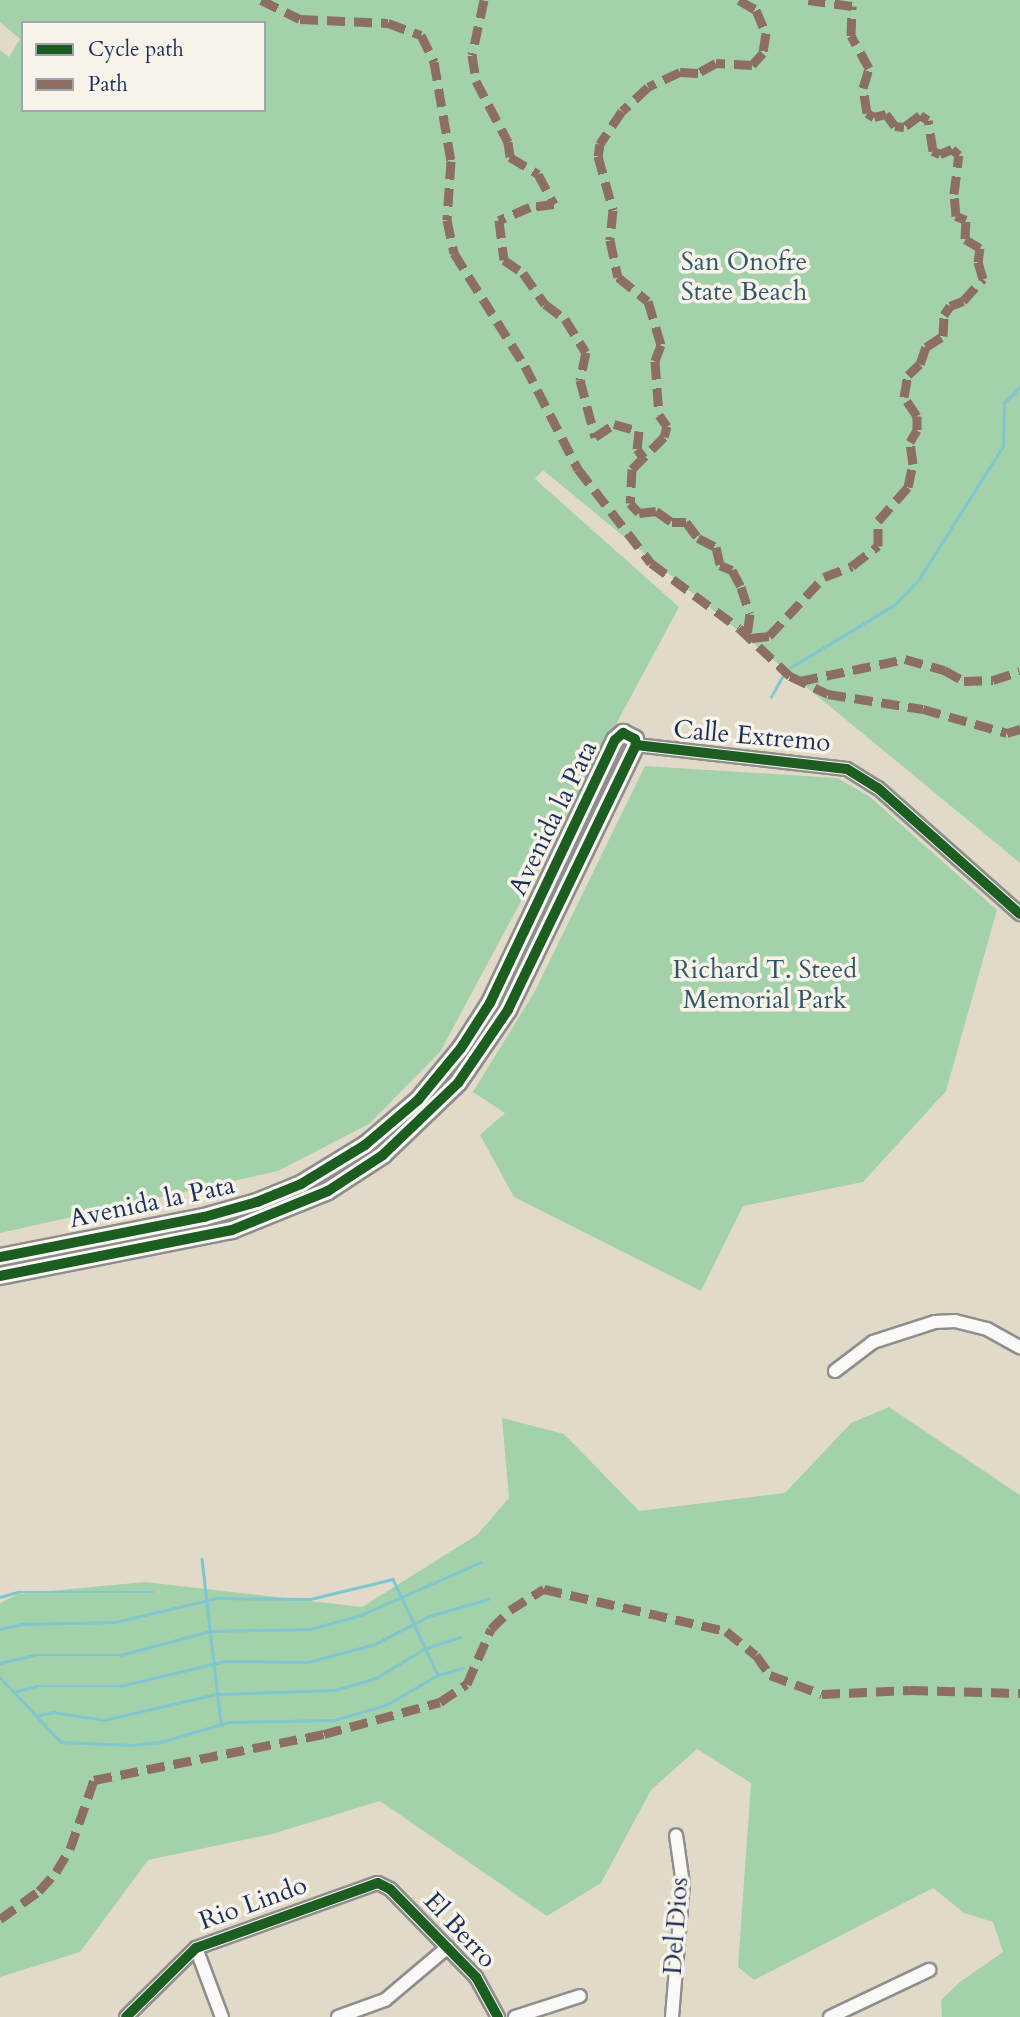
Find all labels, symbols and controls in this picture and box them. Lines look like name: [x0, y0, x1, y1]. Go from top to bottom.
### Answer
legend: [21, 21, 266, 112]
text: Cycle path: [88, 35, 184, 64]
text: Path: [88, 70, 128, 99]
park label: San Onofre State Beach: [681, 246, 807, 308]
street label: Calle Extremo: [672, 714, 832, 758]
street label: Avenida la Pata: [502, 735, 604, 901]
park label: Richard T. Steed Memorial Park: [673, 954, 857, 1016]
street label: Avenida la Pata: [66, 1169, 238, 1235]
street label: Rio Lindo: [195, 1869, 311, 1937]
street label: Del Dios: [657, 1876, 695, 1976]
street label: El Berro: [417, 1886, 503, 1974]

